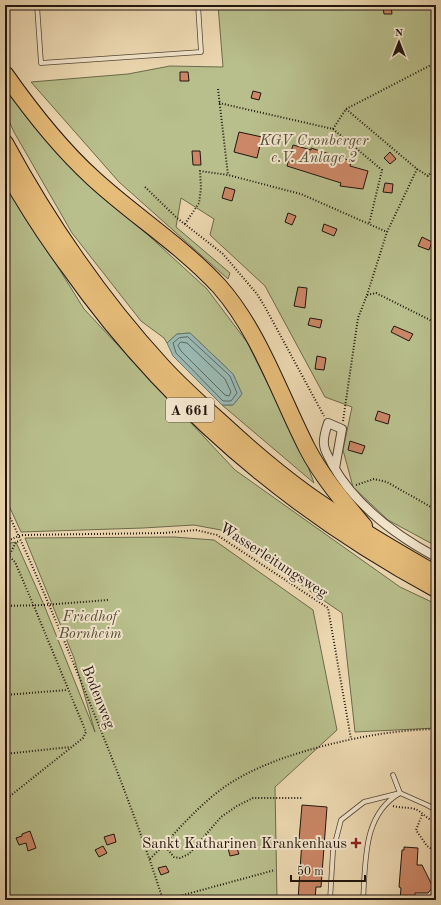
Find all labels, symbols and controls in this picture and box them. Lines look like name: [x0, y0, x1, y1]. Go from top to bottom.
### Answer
north arrow: [379, 22, 419, 62]
text: N: [395, 28, 404, 39]
park label: KGV Cronberger e.V. Anlage 2: [259, 134, 369, 166]
road number: A 661: [166, 398, 214, 422]
street label: Wasserleitungsweg: [217, 521, 330, 602]
park label: Friedhof Bornheim: [57, 610, 122, 642]
street label: Bodenweg: [78, 664, 117, 731]
place label: Sankt Katharinen Krankenhaus: [142, 837, 347, 852]
marker: Sankt Katharinen Krankenhaus: [350, 837, 362, 849]
scale bar: [291, 857, 365, 883]
text: 50 m: [297, 865, 324, 878]

